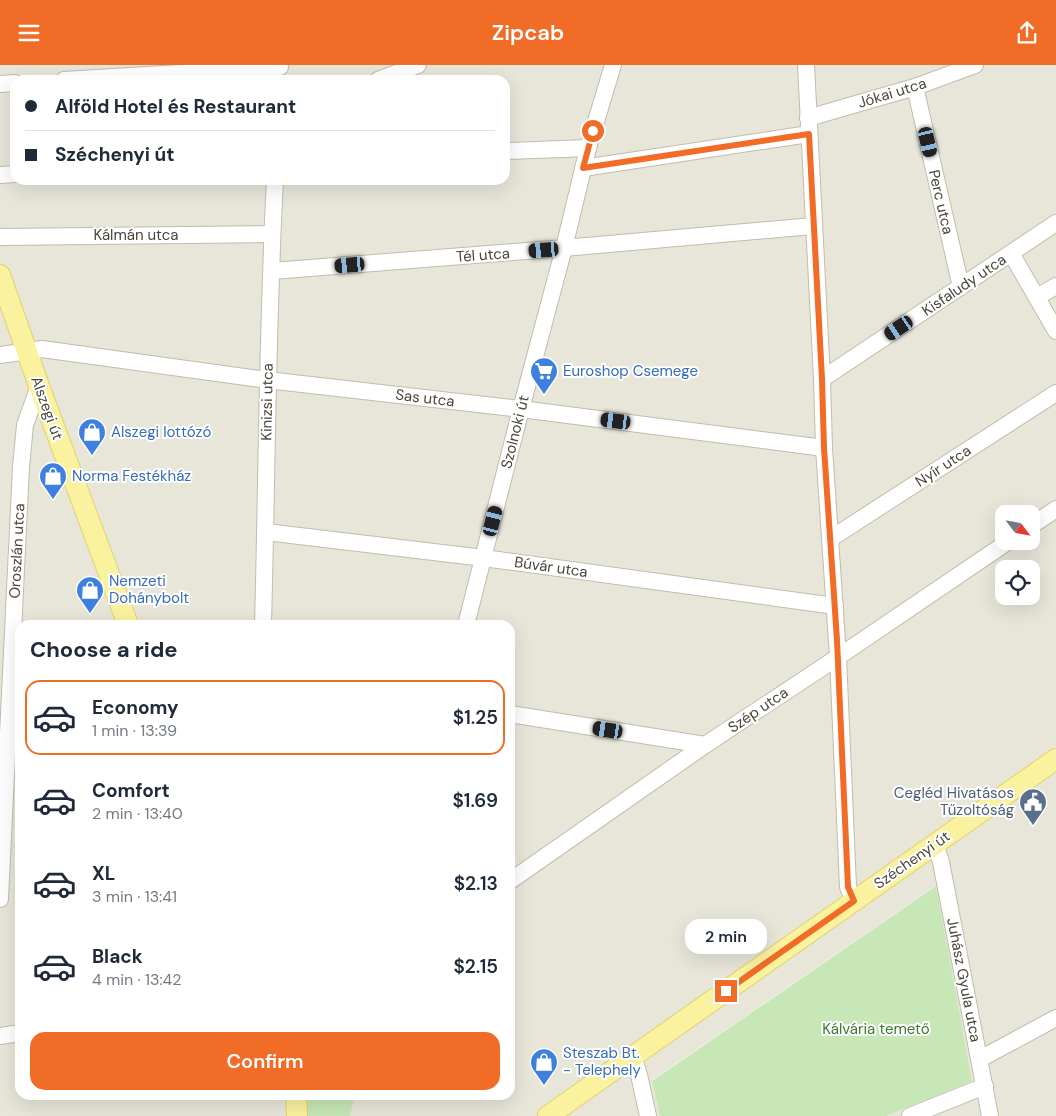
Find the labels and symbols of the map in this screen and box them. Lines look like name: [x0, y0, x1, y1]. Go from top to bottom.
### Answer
street label: Jókai utca: [855, 73, 929, 113]
route start: [582, 120, 604, 142]
car: [917, 126, 938, 158]
street label: Perc utca: [924, 168, 958, 236]
street label: Kálmán utca: [93, 225, 179, 245]
car: [528, 241, 559, 259]
street label: Tél utca: [455, 243, 511, 267]
street label: Kisfaludy utca: [918, 249, 1010, 321]
car: [334, 256, 365, 274]
car: [882, 313, 915, 343]
supermarket icon: Euroshop Csemege: [529, 356, 559, 395]
place label: Euroshop Csemege: [563, 361, 698, 381]
street label: Kinizsi utca: [256, 363, 278, 441]
street label: Alszegi út: [26, 373, 68, 443]
street label: Sas utca: [394, 384, 456, 412]
street label: Szolnoki út: [496, 393, 534, 471]
car: [600, 412, 631, 430]
shop icon: Alszegi lottózó: [77, 417, 107, 456]
place label: Alszegi lottózó: [111, 422, 211, 442]
street label: Nyír utca: [911, 441, 975, 491]
shop icon: Norma Festékház: [38, 461, 68, 500]
place label: Norma Festékház: [72, 466, 191, 486]
street label: Oroszlán utca: [5, 503, 29, 599]
car: [482, 505, 503, 537]
north arrow: [995, 505, 1040, 550]
street label: Búvár utca: [513, 552, 589, 582]
place label: Nemzeti Dohánybolt: [109, 571, 189, 608]
shop icon: Nemzeti Dohánybolt: [75, 575, 105, 614]
street label: Szép utca: [724, 683, 792, 737]
car: [592, 720, 623, 740]
place label: Cegléd Hivatásos Tűzoltóság: [894, 783, 1014, 820]
public building icon: Cegléd Hivatásos Tűzoltóság: [1018, 787, 1048, 826]
street label: Széchenyi út: [870, 826, 954, 894]
street label: Juhász Gyula utca: [942, 916, 986, 1044]
callout: 2 min: [685, 919, 767, 953]
route end: [715, 980, 737, 1002]
park label: Kálvária temető: [822, 1019, 930, 1039]
place label: Steszab Bt. - Telephely: [563, 1043, 641, 1080]
shop icon: Steszab Bt. - Telephely: [529, 1047, 559, 1086]

